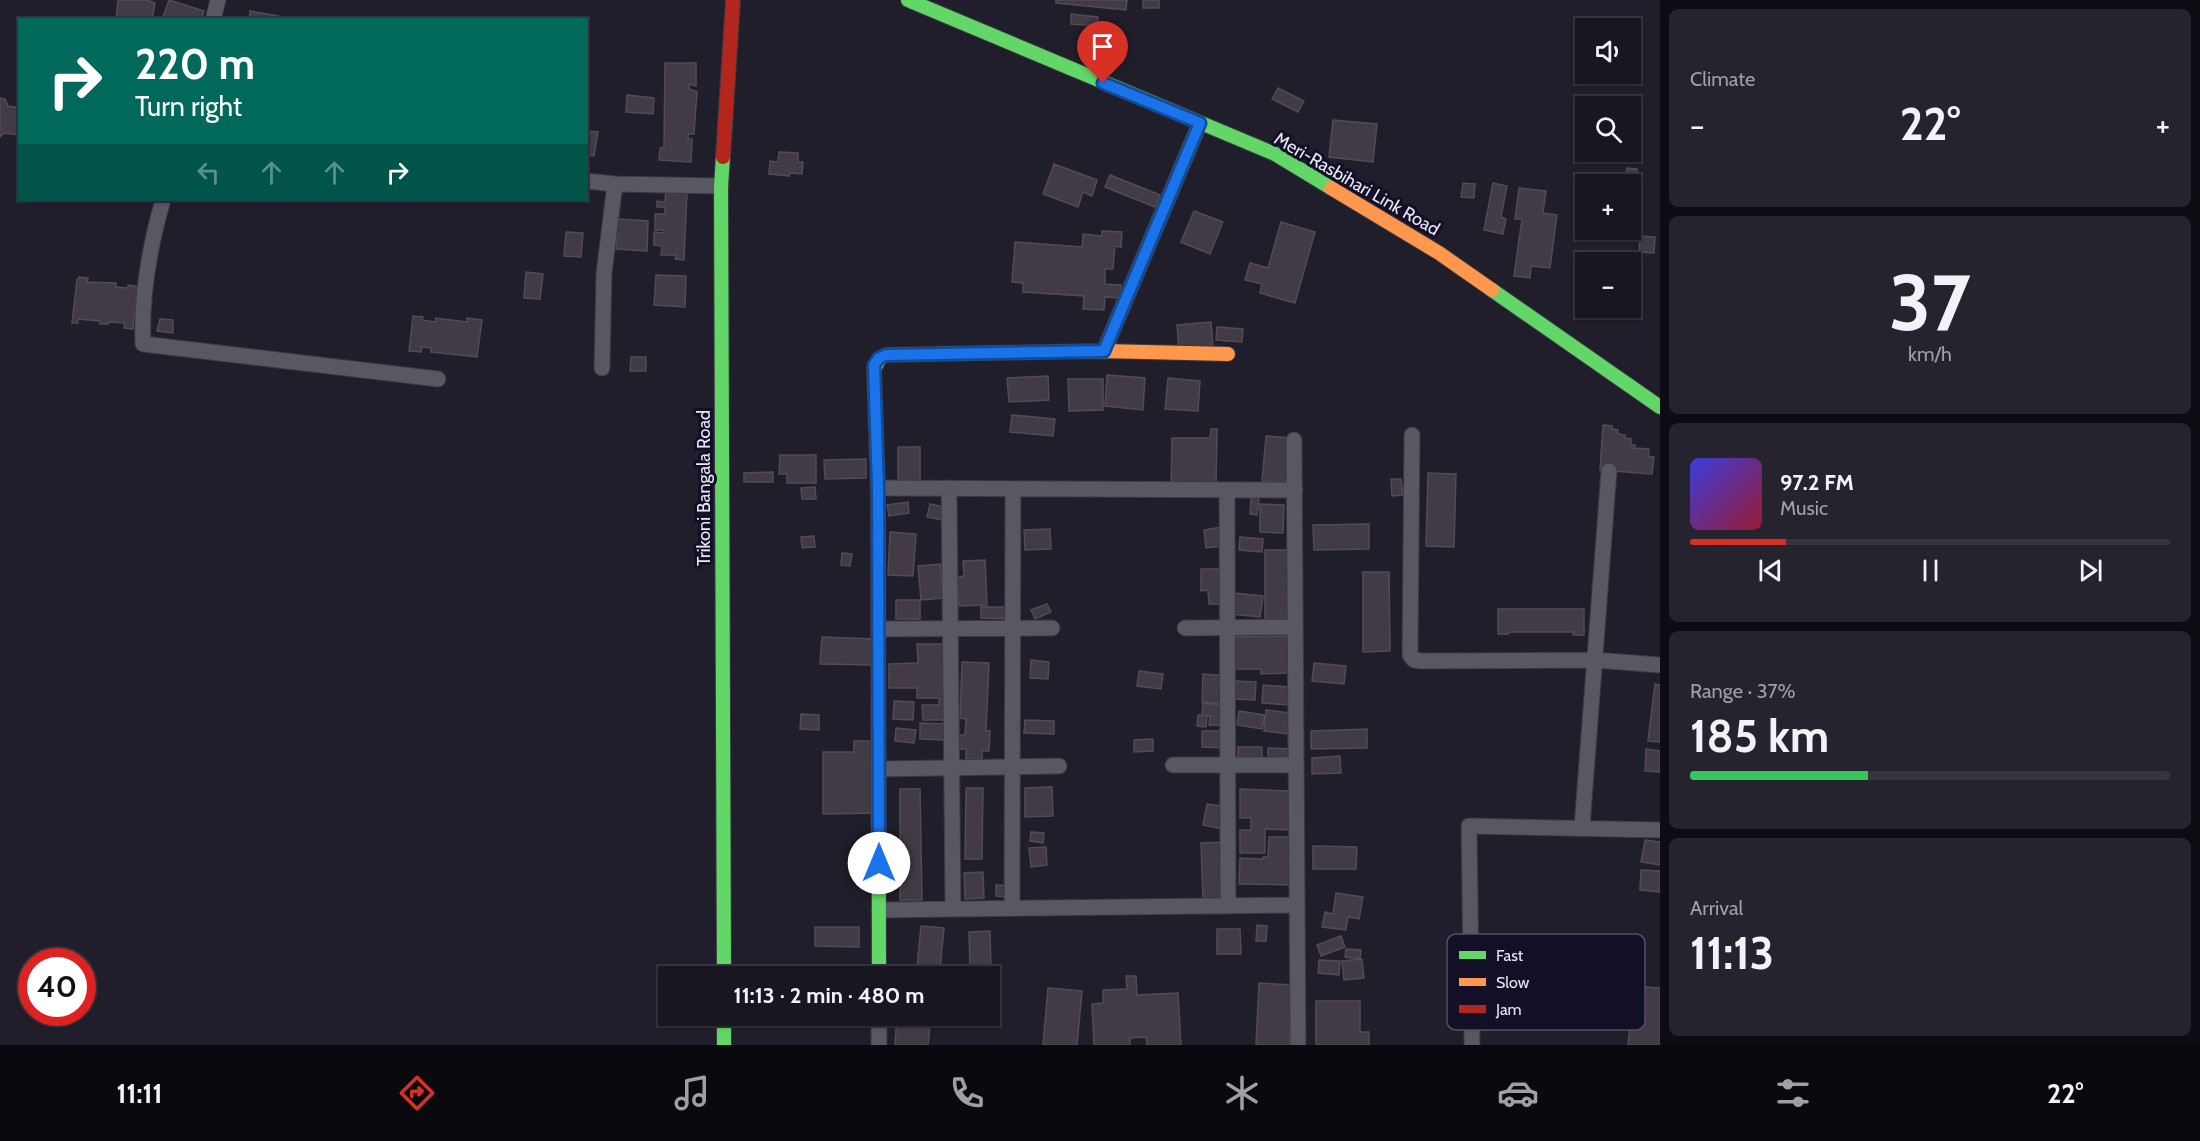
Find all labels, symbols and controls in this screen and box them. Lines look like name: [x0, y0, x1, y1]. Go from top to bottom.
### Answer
map controls: [1575, 18, 1641, 318]
button: sound: [1575, 18, 1641, 84]
pin: [1077, 21, 1128, 83]
icon: arrive: [1086, 30, 1119, 63]
text: 220 m: [135, 38, 255, 90]
icon: right: [36, 42, 114, 120]
text: Climate: [1690, 67, 1755, 91]
text: Turn right: [135, 90, 242, 123]
button: search: [1575, 96, 1641, 162]
text: 22°: [1900, 97, 1960, 151]
text: −: [1690, 105, 1705, 145]
text: +: [2155, 105, 2170, 145]
street label: Meri-Rasbihari Link Road: [1270, 128, 1444, 240]
icon: left: [192, 156, 225, 189]
icon: ahead: [255, 156, 288, 189]
icon: ahead: [318, 156, 351, 189]
icon: right: [381, 156, 414, 189]
button: +: [1575, 174, 1641, 240]
button: −: [1575, 252, 1641, 318]
text: 37: [1889, 255, 1971, 350]
text: km/h: [1908, 342, 1952, 366]
street label: Trikoni Bangala Road: [693, 410, 715, 566]
text: 97.2 FM: [1780, 469, 1854, 496]
text: Music: [1780, 496, 1828, 520]
icon: previous: [1754, 554, 1787, 587]
icon: pause: [1914, 554, 1947, 587]
icon: next: [2074, 554, 2107, 587]
text: Range · 37%: [1690, 679, 1796, 703]
text: 185 km: [1690, 709, 1829, 763]
position arrow: [847, 831, 911, 895]
text: Arrival: [1690, 896, 1743, 920]
text: 11:13: [1690, 926, 1774, 980]
legend: [1447, 934, 1645, 1030]
text: Fast: [1496, 946, 1524, 965]
speed limit sign: 40: [18, 948, 96, 1026]
text: Slow: [1496, 973, 1530, 992]
text: 11:13 · 2 min · 480 m: [734, 982, 924, 1009]
text: Jam: [1495, 1000, 1522, 1019]
icon: directions: [396, 1072, 438, 1114]
icon: music: [671, 1072, 713, 1114]
icon: phone: [946, 1072, 988, 1114]
icon: climate: [1221, 1072, 1263, 1114]
icon: car: [1497, 1072, 1539, 1114]
icon: filters: [1772, 1072, 1814, 1114]
text: 11:11: [117, 1077, 162, 1110]
text: 22°: [2047, 1077, 2083, 1110]

